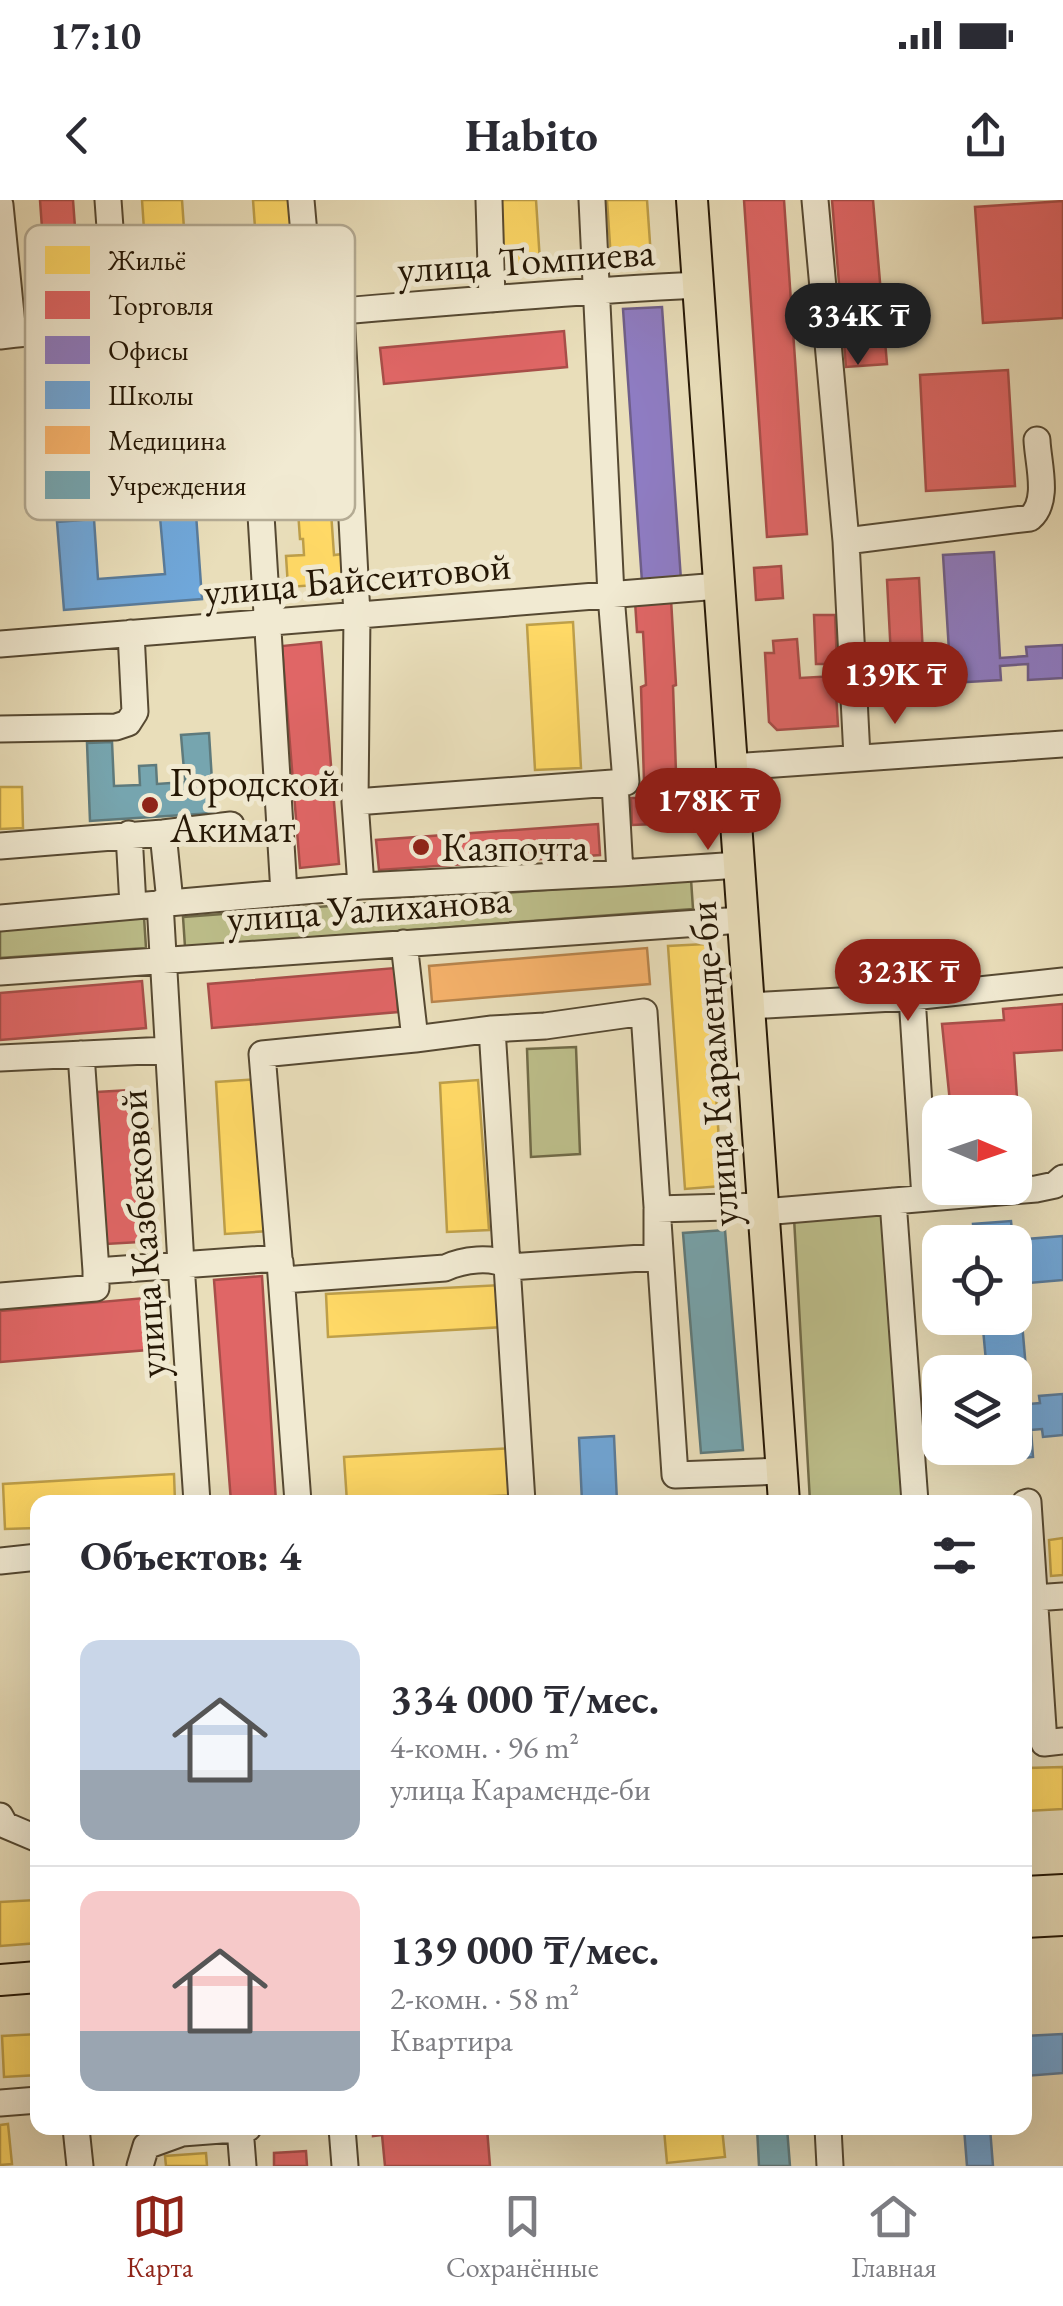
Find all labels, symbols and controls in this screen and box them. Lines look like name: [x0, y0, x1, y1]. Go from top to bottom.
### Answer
text: 17:10: [50, 11, 141, 60]
text: Habito: [465, 106, 598, 164]
icon: back: [50, 108, 105, 163]
icon: share: [958, 108, 1013, 163]
legend: [25, 225, 355, 520]
street label: улица Томпиева: [395, 225, 657, 295]
text: Жильё: [107, 242, 186, 278]
pin: 334K ₸: [777, 283, 939, 368]
text: Торговля: [108, 287, 213, 323]
text: 334K ₸: [807, 294, 909, 336]
text: Офисы: [108, 332, 189, 368]
text: Школы: [108, 377, 194, 413]
text: Медицина: [108, 422, 227, 458]
text: Учреждения: [107, 467, 247, 503]
street label: улица Байсеитовой: [201, 539, 513, 617]
pin: 139K ₸: [814, 642, 976, 727]
text: 139K ₸: [844, 653, 946, 695]
place label: Городской Акимат: [169, 756, 340, 854]
pin: 178K ₸: [627, 768, 789, 853]
text: 178K ₸: [657, 779, 759, 821]
marker: Городской Акимат: [139, 794, 161, 816]
place label: Казпочта: [441, 821, 589, 873]
marker: Казпочта: [410, 836, 432, 858]
street label: улица Уалиханова: [225, 872, 513, 944]
street label: улица Караменде-би: [676, 900, 750, 1228]
pin: 323K ₸: [827, 939, 989, 1024]
text: 323K ₸: [857, 950, 959, 992]
street label: улица Казбековой: [106, 1088, 178, 1380]
north arrow: [922, 1095, 1032, 1205]
map controls: [922, 1095, 1032, 1465]
button: locate: [922, 1225, 1032, 1335]
button: layers: [922, 1355, 1032, 1465]
text: Объектов: 4: [80, 1528, 301, 1583]
icon: filters: [927, 1528, 982, 1583]
text: 334 000 ₸/мес.: [390, 1671, 659, 1726]
icon: home: [160, 1680, 280, 1800]
text: 4-комн. · 96 m²: [390, 1726, 579, 1768]
text: улица Караменде-би: [390, 1768, 651, 1810]
text: 139 000 ₸/мес.: [390, 1922, 659, 1977]
icon: home: [160, 1931, 280, 2051]
text: 2-комн. · 58 m²: [390, 1977, 579, 2019]
text: Квартира: [390, 2019, 513, 2061]
tab: Карта: [126, 2189, 193, 2285]
tab: Сохранённые: [446, 2189, 599, 2285]
tab: Главная: [851, 2189, 937, 2285]

